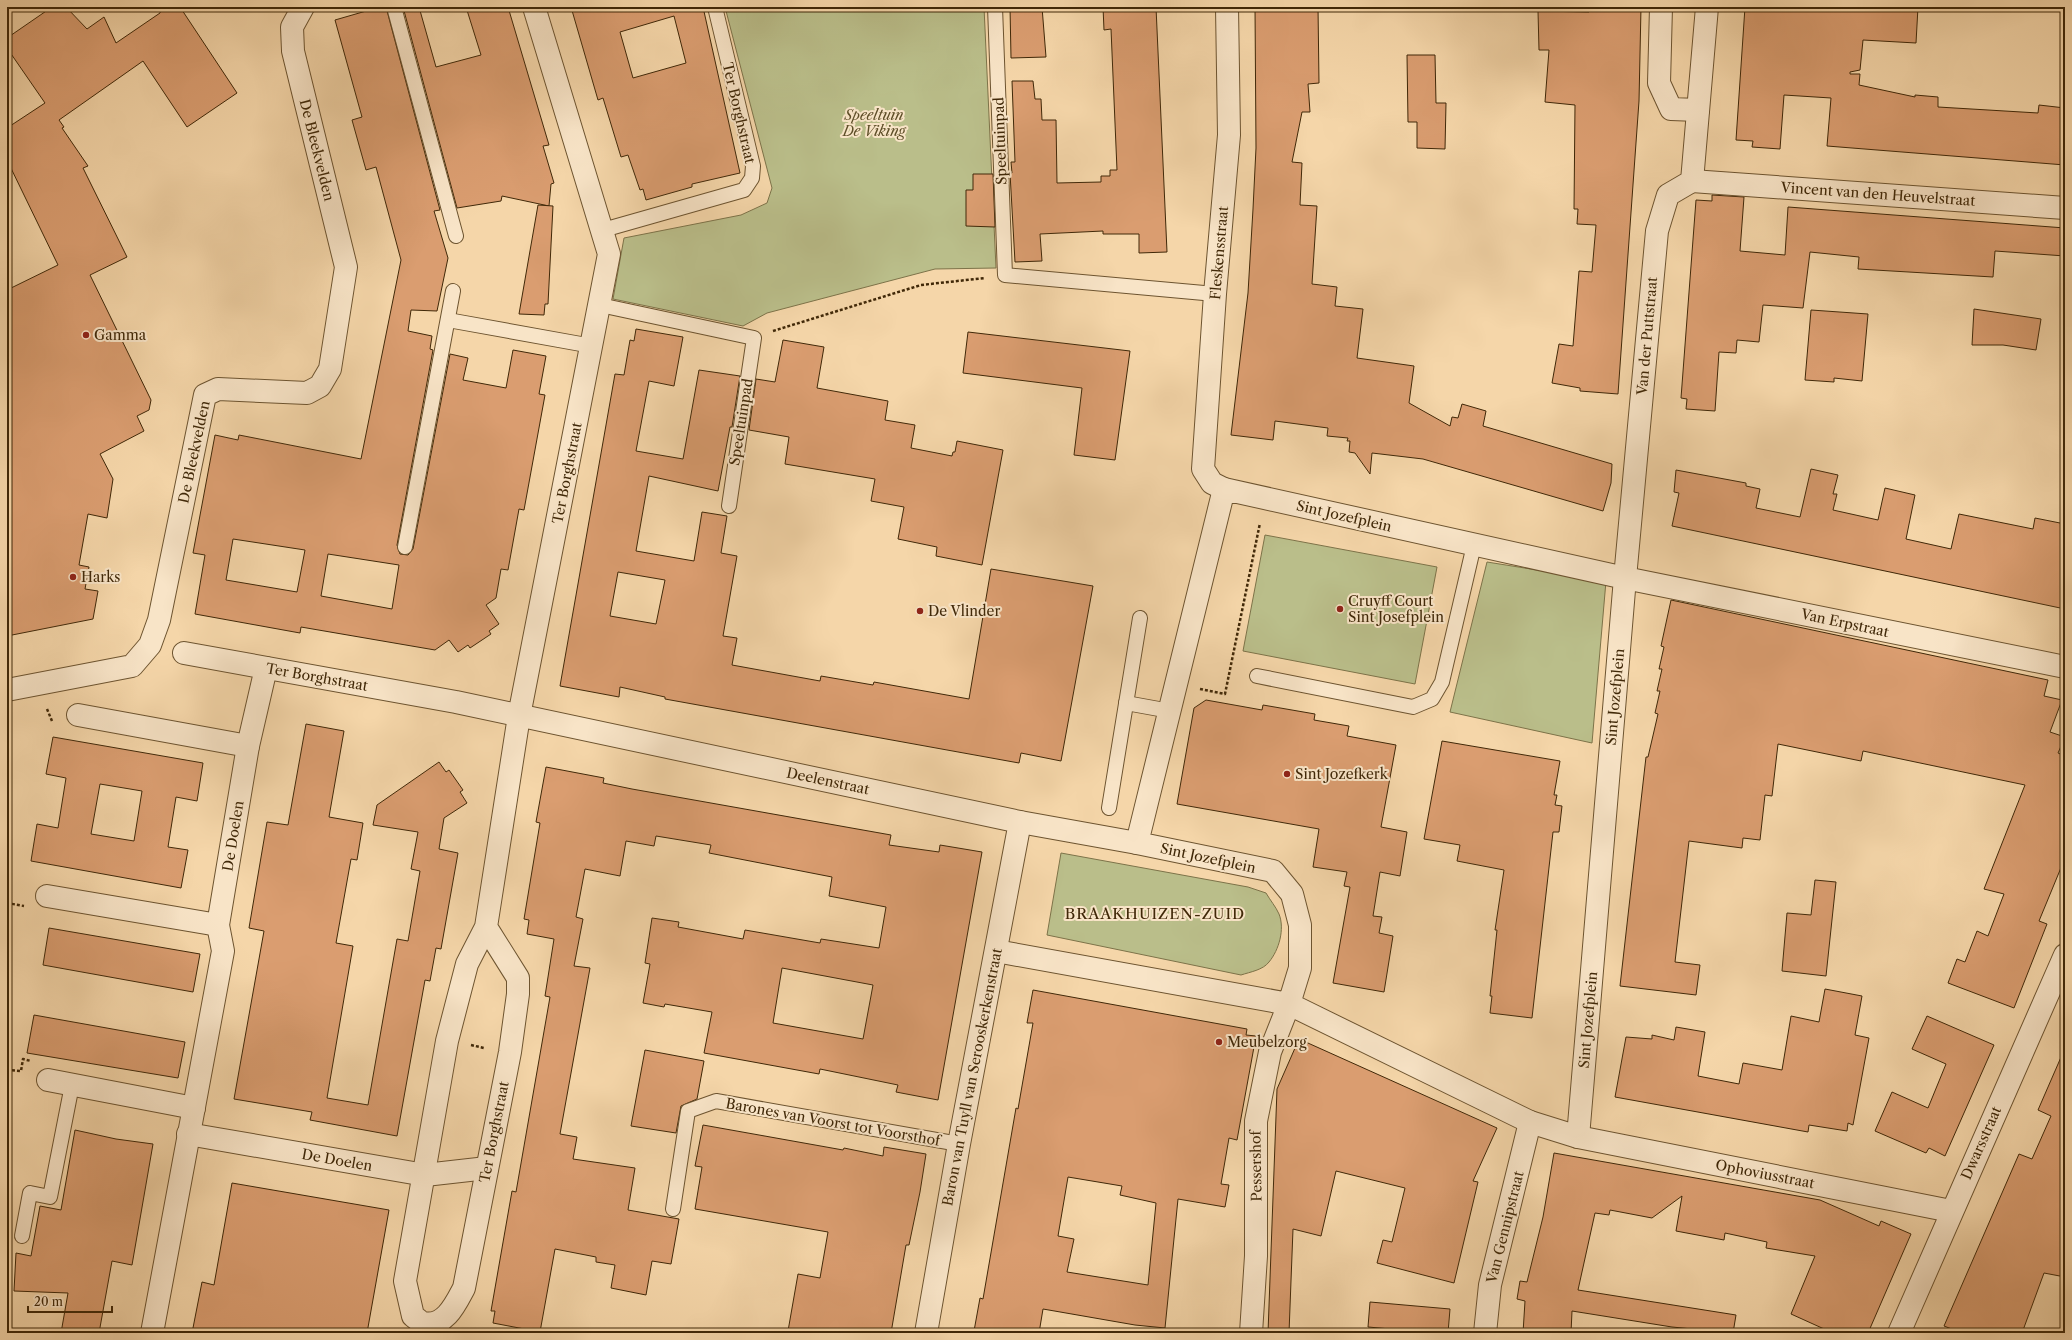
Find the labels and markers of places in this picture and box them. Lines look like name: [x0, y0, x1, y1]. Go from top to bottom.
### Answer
place label: Gamma: [94, 326, 147, 344]
marker: Gamma: [81, 330, 91, 340]
place label: Harks: [81, 568, 120, 586]
marker: Harks: [68, 572, 78, 582]
place label: Cruyff Court Sint Josefplein: [1348, 592, 1444, 626]
place label: De Vlinder: [928, 602, 1000, 620]
marker: Cruyff Court Sint Josefplein: [1335, 604, 1345, 614]
marker: De Vlinder: [915, 606, 925, 616]
place label: Sint Jozefkerk: [1295, 765, 1389, 783]
marker: Sint Jozefkerk: [1282, 769, 1292, 779]
place label: Meubelzorg: [1227, 1033, 1307, 1051]
marker: Meubelzorg: [1214, 1037, 1224, 1047]

